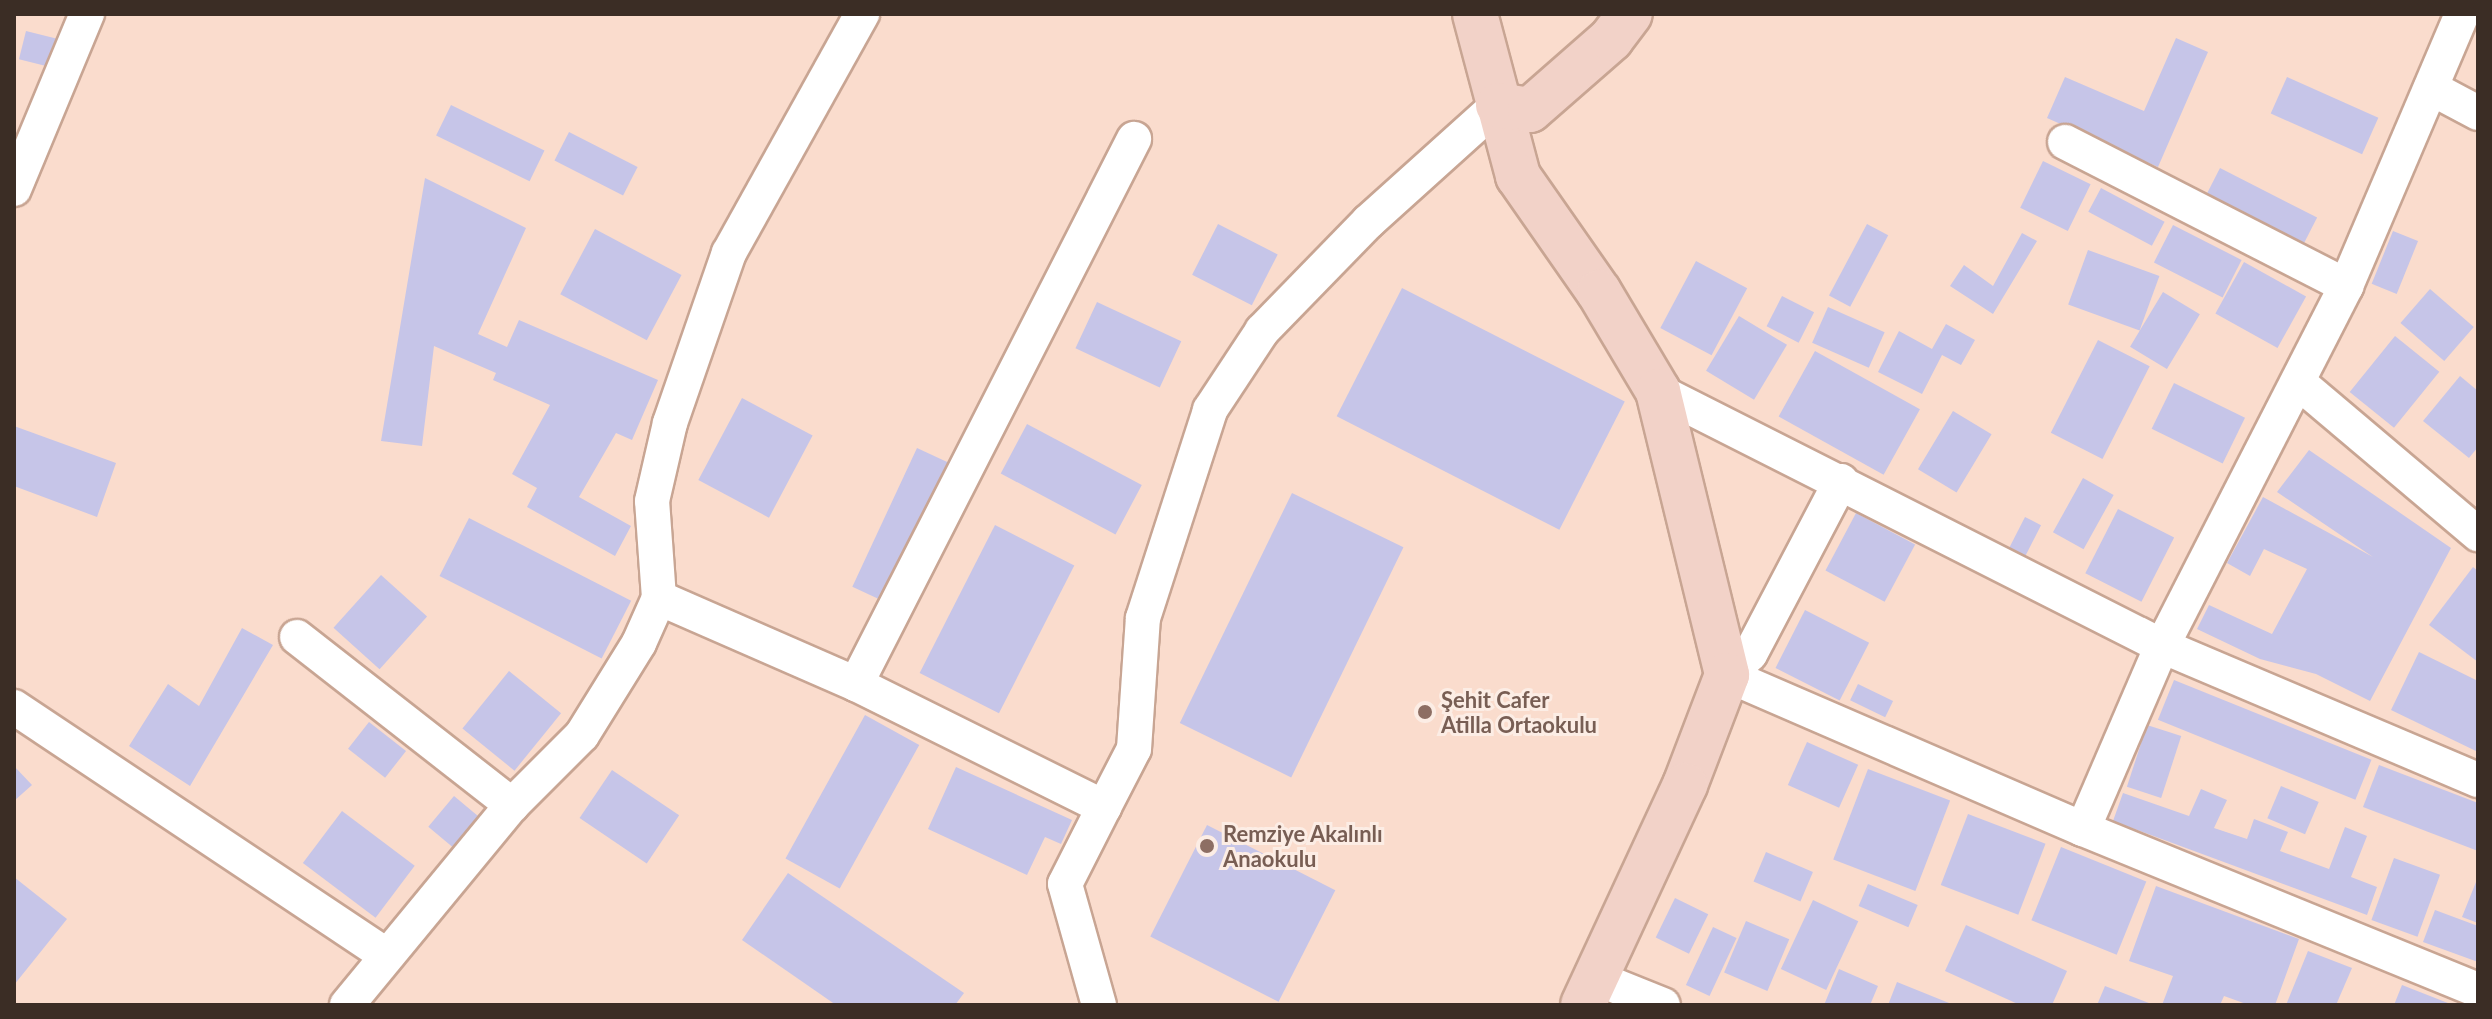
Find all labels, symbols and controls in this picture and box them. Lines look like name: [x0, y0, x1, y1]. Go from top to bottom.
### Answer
place label: Şehit Cafer Atilla Ortaokulu: [1441, 686, 1597, 738]
marker: Şehit Cafer Atilla Ortaokulu: [1416, 703, 1434, 721]
place label: Remziye Akalınlı Anaokulu: [1223, 820, 1383, 872]
marker: Remziye Akalınlı Anaokulu: [1198, 837, 1216, 855]

